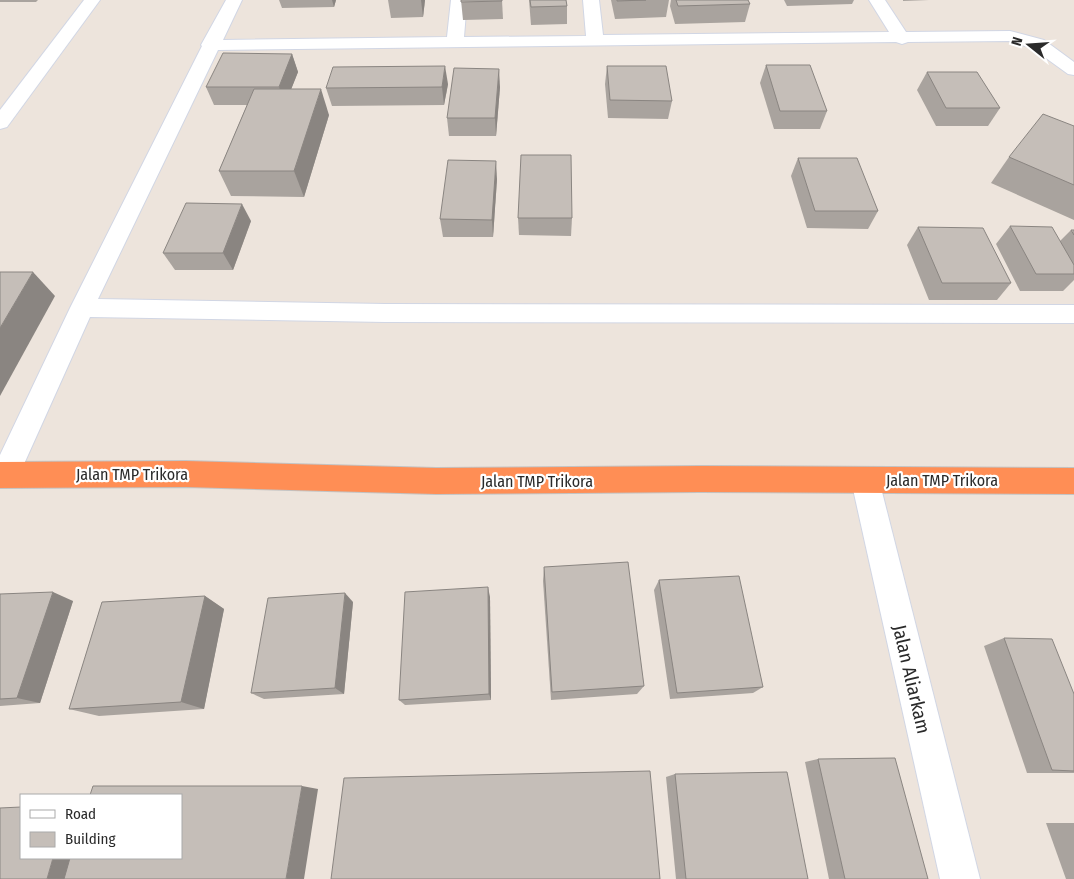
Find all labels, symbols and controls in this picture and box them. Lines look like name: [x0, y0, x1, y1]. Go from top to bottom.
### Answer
north arrow: [1004, 20, 1054, 70]
text: N: [1008, 35, 1026, 48]
street label: Jalan TMP Trikora: [76, 465, 188, 484]
street label: Jalan TMP Trikora: [886, 471, 998, 490]
street label: Jalan TMP Trikora: [481, 472, 593, 491]
street label: Jalan Aliarkam: [888, 622, 935, 736]
legend: [20, 794, 182, 859]
text: Road: [65, 805, 96, 823]
text: Building: [65, 830, 116, 848]

